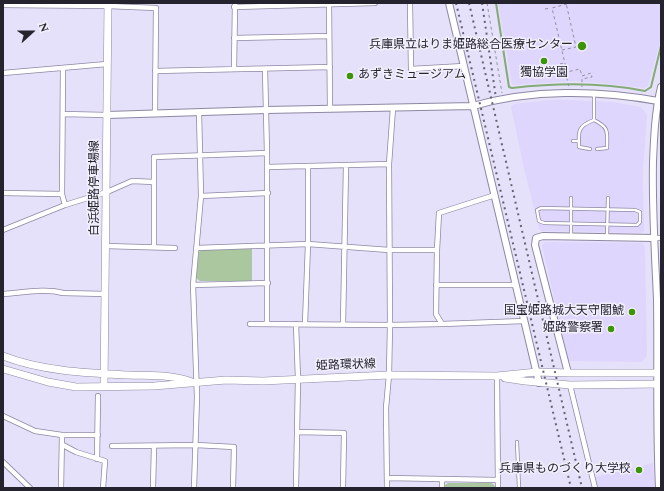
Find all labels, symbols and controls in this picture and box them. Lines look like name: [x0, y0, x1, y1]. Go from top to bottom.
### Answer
north arrow: [12, 12, 52, 52]
text: N: [34, 20, 53, 35]
place label: 兵庫県立はりま姫路総合医療センター: [369, 39, 573, 53]
marker: 兵庫県立はりま姫路総合医療センター: [576, 40, 588, 52]
marker: 獨協学園: [539, 56, 549, 66]
place label: 獨協学園: [520, 67, 568, 81]
place label: あずきミュージアム: [358, 69, 466, 83]
marker: あずきミュージアム: [345, 71, 355, 81]
street label: 白浜姫路停車場線: [89, 140, 103, 236]
place label: 国宝姫路城大天守閣鯱: [504, 305, 624, 319]
marker: 国宝姫路城大天守閣鯱: [627, 307, 637, 317]
place label: 姫路警察署: [543, 322, 603, 336]
marker: 姫路警察署: [606, 324, 616, 334]
street label: 姫路環状線: [316, 358, 376, 374]
place label: 兵庫県ものづくり大学校: [499, 463, 631, 477]
marker: 兵庫県ものづくり大学校: [634, 465, 644, 475]

